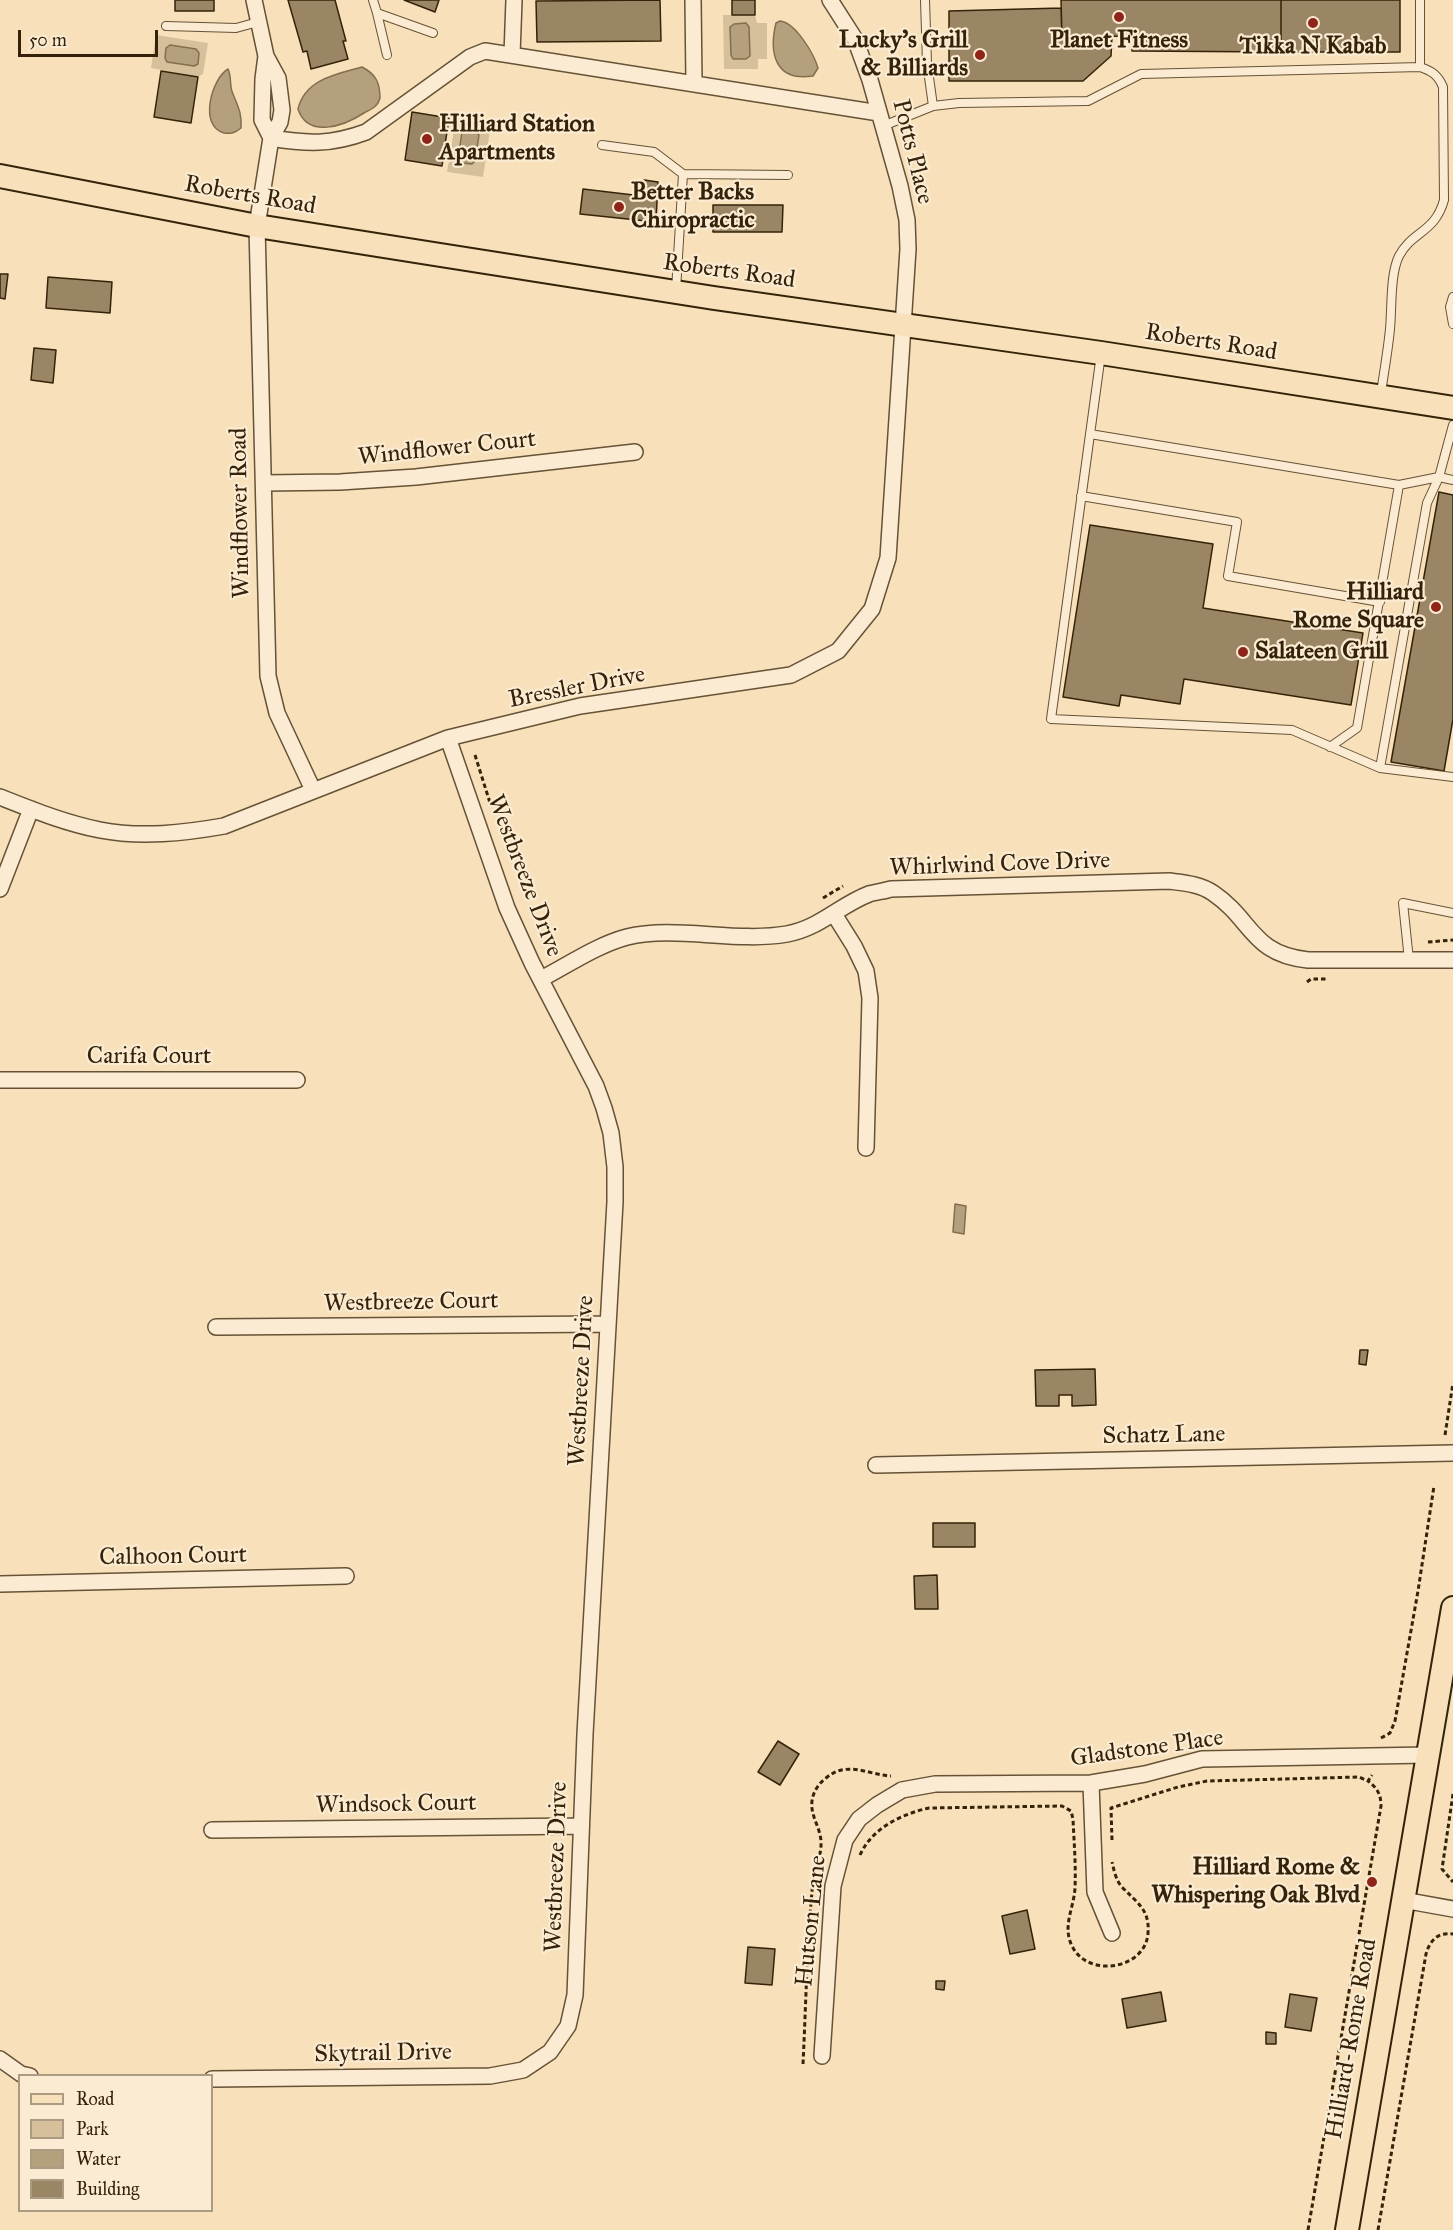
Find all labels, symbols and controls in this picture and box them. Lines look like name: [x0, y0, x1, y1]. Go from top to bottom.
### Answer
marker: Planet Fitness: [1112, 10, 1126, 24]
marker: Tikka N Kabab: [1306, 16, 1320, 30]
scale bar: [21, 18, 160, 56]
place label: Lucky's Grill & Billiards: [839, 27, 968, 83]
place label: Planet Fitness: [1050, 27, 1188, 55]
text: 50 m: [29, 29, 67, 51]
place label: Tikka N Kabab: [1240, 33, 1386, 61]
marker: Lucky's Grill & Billiards: [973, 48, 987, 62]
street label: Potts Place: [885, 97, 939, 207]
place label: Hilliard Station Apartments: [439, 111, 595, 167]
marker: Hilliard Station Apartments: [420, 132, 434, 146]
street label: Roberts Road: [182, 170, 318, 222]
place label: Better Backs Chiropractic: [631, 179, 755, 235]
marker: Better Backs Chiropractic: [612, 200, 626, 214]
street label: Roberts Road: [661, 248, 797, 296]
street label: Roberts Road: [1143, 318, 1279, 368]
street label: Windflower Court: [357, 425, 537, 473]
street label: Windflower Road: [225, 427, 257, 599]
place label: Hilliard Rome Square: [1293, 579, 1424, 635]
marker: Hilliard Rome Square: [1429, 600, 1443, 614]
place label: Salateen Grill: [1255, 638, 1388, 666]
marker: Salateen Grill: [1236, 645, 1250, 659]
street label: Bressler Drive: [506, 661, 648, 715]
street label: Westbreeze Drive: [480, 791, 568, 961]
street label: Whirlwind Cove Drive: [889, 847, 1111, 883]
street label: Carifa Court: [87, 1043, 211, 1071]
street label: Westbreeze Court: [323, 1287, 499, 1319]
street label: Westbreeze Drive: [563, 1295, 601, 1467]
street label: Schatz Lane: [1102, 1421, 1226, 1451]
street label: Calhoon Court: [99, 1541, 247, 1573]
street label: Gladstone Place: [1069, 1724, 1225, 1774]
street label: Westbreeze Drive: [540, 1781, 574, 1953]
street label: Windsock Court: [315, 1789, 477, 1821]
street label: Hutson Lane: [791, 1854, 833, 1988]
place label: Hilliard Rome & Whispering Oak Blvd: [1151, 1854, 1360, 1910]
marker: Hilliard Rome & Whispering Oak Blvd: [1365, 1875, 1379, 1889]
street label: Hilliard-Rome Road: [1320, 1936, 1384, 2142]
street label: Skytrail Drive: [314, 2038, 452, 2070]
legend: [18, 2074, 213, 2212]
text: Road: [76, 2088, 114, 2110]
text: Park: [76, 2118, 109, 2140]
text: Water: [76, 2148, 120, 2170]
text: Building: [76, 2178, 139, 2200]

